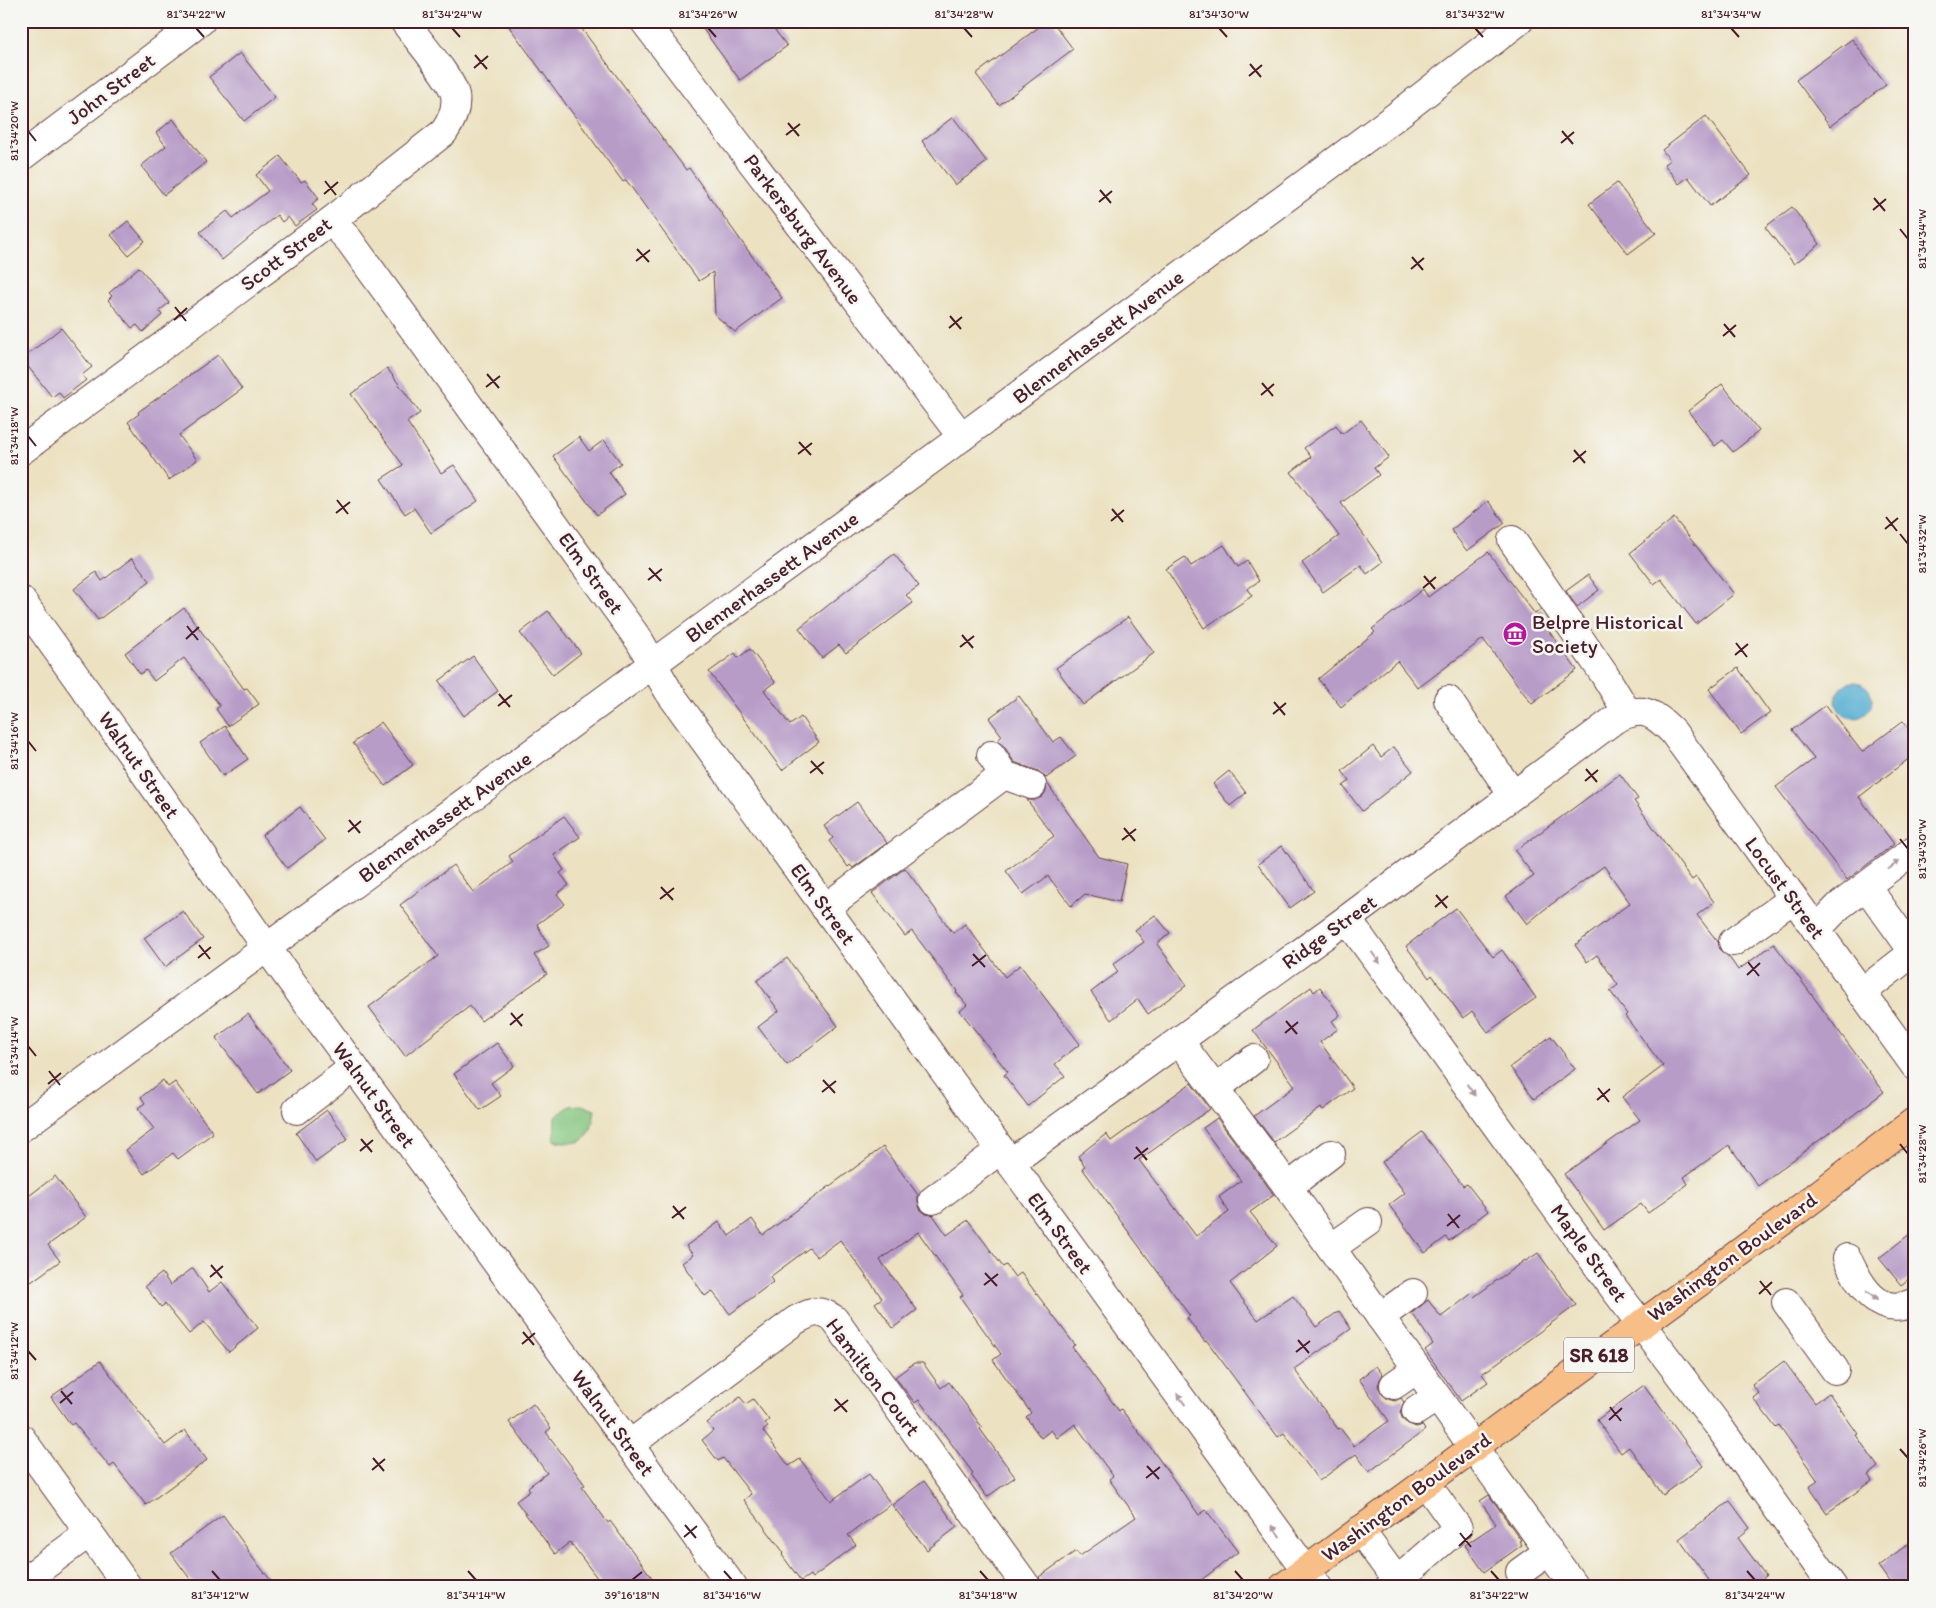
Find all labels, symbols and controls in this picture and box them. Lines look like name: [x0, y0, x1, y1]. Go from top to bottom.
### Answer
text: 81°34'22"W: [167, 7, 225, 21]
text: 81°34'24"W: [422, 7, 482, 21]
text: 81°34'26"W: [679, 7, 737, 21]
text: 81°34'28"W: [934, 7, 994, 21]
text: 81°34'30"W: [1189, 7, 1249, 21]
text: 81°34'32"W: [1445, 7, 1505, 21]
text: 81°34'34"W: [1701, 7, 1761, 21]
street label: John Street: [62, 47, 160, 130]
text: 81°34'20"W: [7, 101, 21, 161]
street label: Parkersburg Avenue: [739, 148, 868, 309]
text: 81°34'34"W: [1915, 209, 1929, 269]
street label: Scott Street: [235, 211, 336, 296]
street label: Blennerhassett Avenue: [1007, 264, 1188, 409]
text: 81°34'18"W: [7, 407, 21, 465]
street label: Blennerhassett Avenue: [680, 505, 863, 648]
text: 81°34'32"W: [1915, 514, 1929, 574]
street label: Elm Street: [553, 527, 630, 619]
place label: Belpre Historical Society: [1532, 609, 1683, 658]
museum icon: Belpre Historical Society: [1502, 621, 1528, 647]
street label: Walnut Street: [93, 706, 186, 823]
text: 81°34'16"W: [7, 712, 21, 770]
street label: Blennerhassett Avenue: [353, 745, 536, 888]
text: 81°34'30"W: [1915, 819, 1929, 879]
street label: Locust Street: [1740, 832, 1831, 944]
street label: Elm Street: [785, 858, 862, 950]
one-way arrow: [1887, 860, 1900, 871]
street label: Ridge Street: [1276, 889, 1381, 974]
one-way arrow: [1371, 951, 1381, 965]
text: 81°34'14"W: [7, 1016, 21, 1076]
street label: Walnut Street: [328, 1037, 421, 1153]
one-way arrow: [1466, 1083, 1476, 1097]
text: 81°34'28"W: [1915, 1124, 1929, 1184]
street label: Washington Boulevard: [1642, 1186, 1822, 1327]
street label: Elm Street: [1022, 1187, 1099, 1279]
street label: Maple Street: [1545, 1199, 1633, 1307]
one-way arrow: [1866, 1291, 1879, 1301]
street label: Hamilton Court: [821, 1313, 926, 1441]
text: 81°34'12"W: [7, 1322, 21, 1380]
road number: SR 618: [1564, 1338, 1634, 1372]
street label: Walnut Street: [567, 1365, 660, 1481]
one-way arrow: [1176, 1392, 1186, 1406]
street label: Washington Boulevard: [1316, 1426, 1496, 1567]
text: 81°34'26"W: [1915, 1429, 1929, 1487]
one-way arrow: [1271, 1524, 1281, 1538]
text: 81°34'12"W: [191, 1588, 249, 1602]
text: 81°34'14"W: [446, 1588, 506, 1602]
text: 39°16'18"N: [604, 1588, 660, 1602]
text: 81°34'16"W: [703, 1588, 761, 1602]
text: 81°34'18"W: [959, 1588, 1017, 1602]
text: 81°34'20"W: [1213, 1588, 1273, 1602]
text: 81°34'22"W: [1470, 1588, 1528, 1602]
text: 81°34'24"W: [1725, 1588, 1785, 1602]

